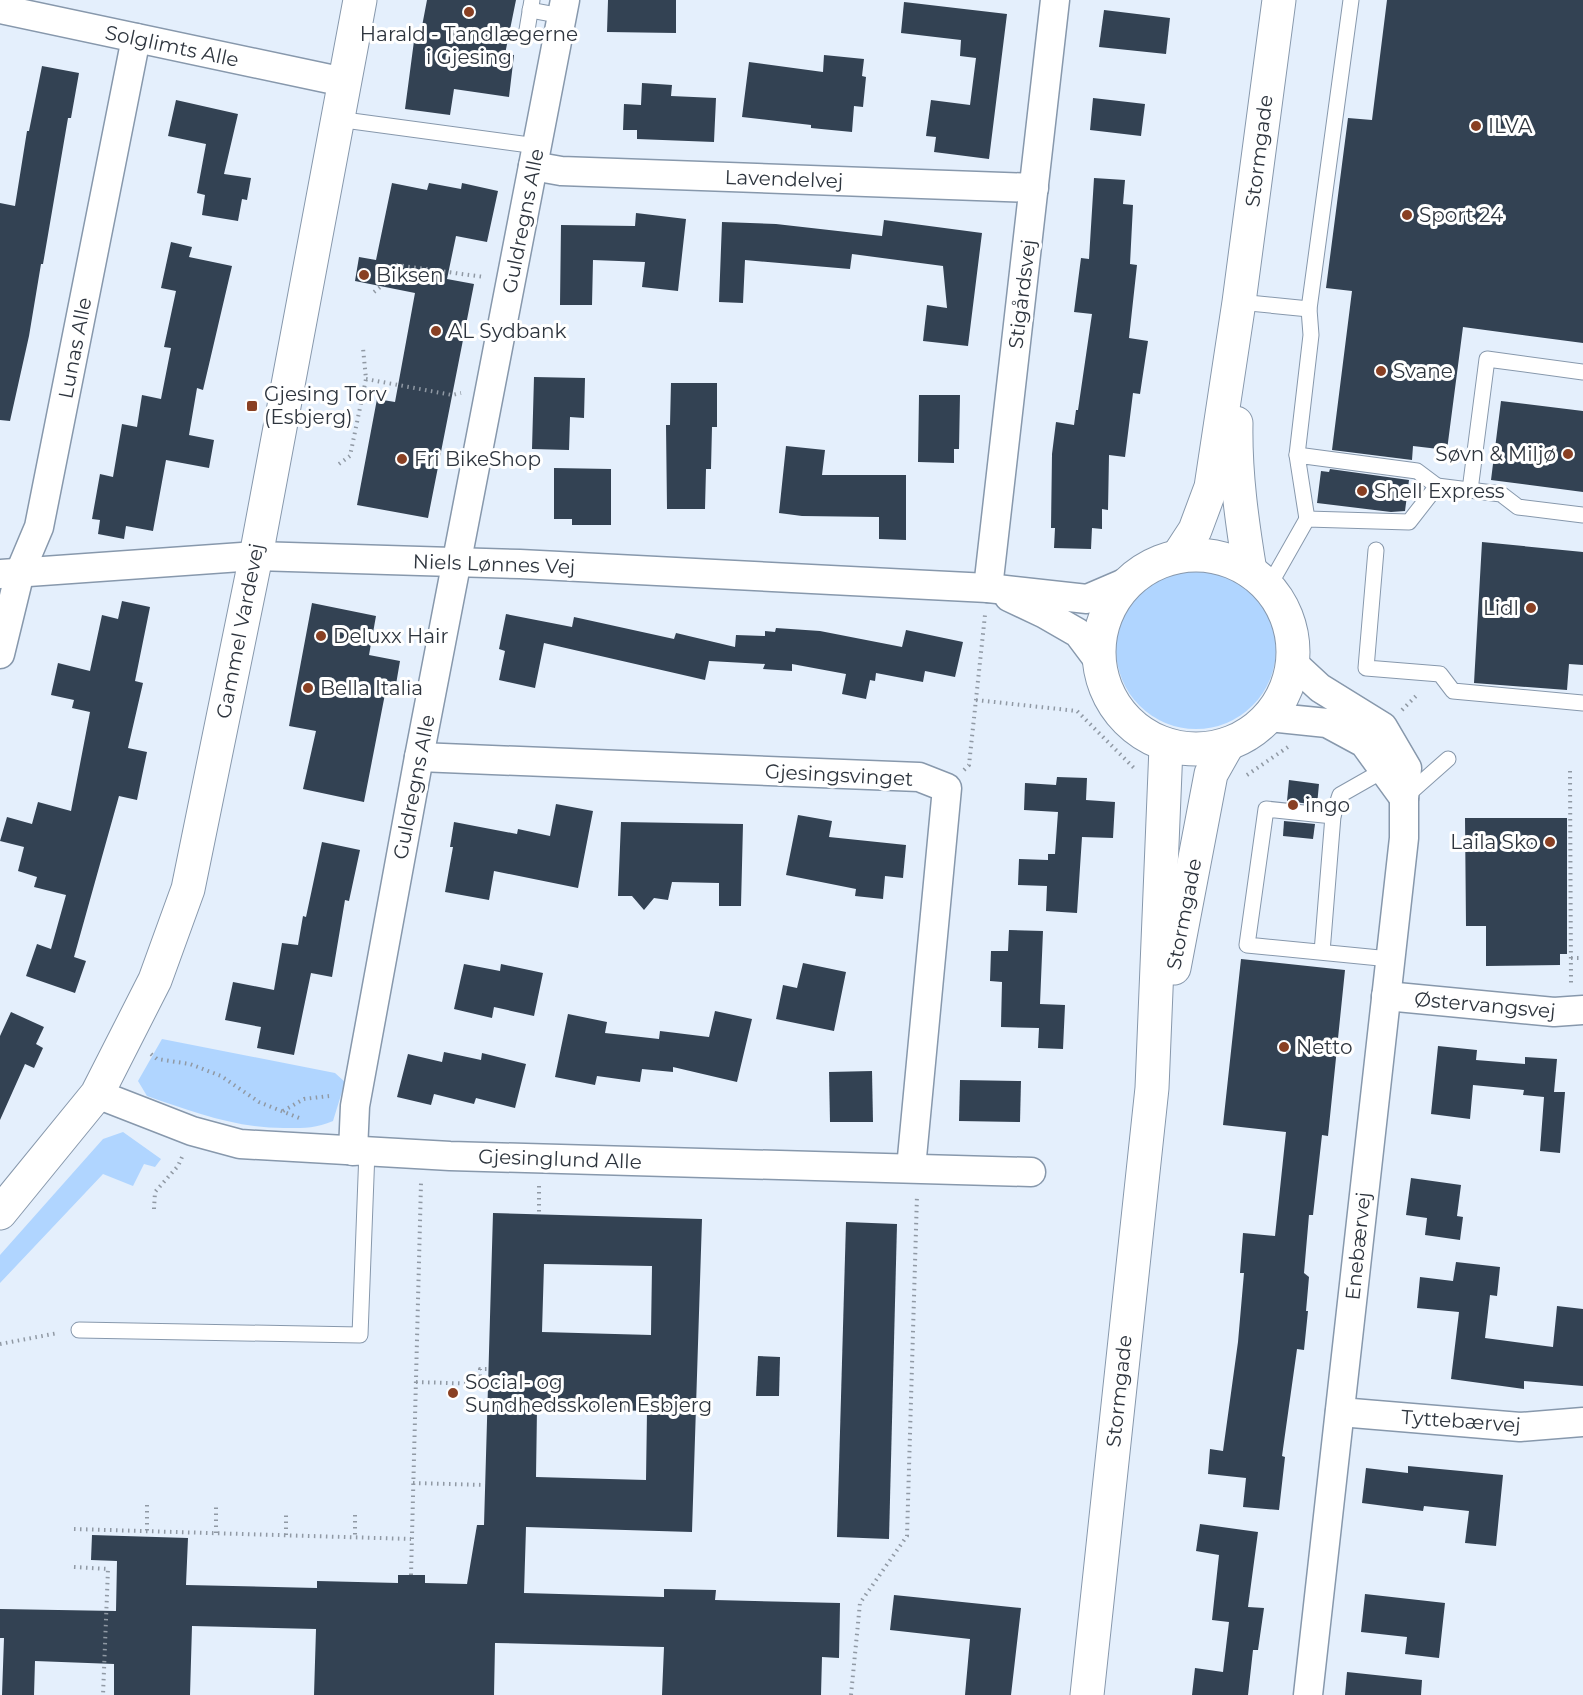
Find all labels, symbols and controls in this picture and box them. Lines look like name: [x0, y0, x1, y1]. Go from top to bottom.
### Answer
marker: Harald - Tandlægerne i Gjesing: [462, 5, 476, 19]
street label: Solglimts Alle: [103, 20, 241, 72]
place label: Harald - Tandlægerne i Gjesing: [360, 22, 578, 69]
street label: Stormgade: [1240, 94, 1278, 208]
place label: ILVA: [1488, 114, 1533, 138]
marker: ILVA: [1469, 119, 1483, 133]
street label: Guldregns Alle: [497, 147, 549, 295]
street label: Lavendelvej: [724, 165, 844, 193]
place label: Sport 24: [1419, 203, 1503, 227]
marker: Sport 24: [1400, 208, 1414, 222]
street label: Stigårdsvej: [1003, 238, 1041, 350]
place label: Biksen: [376, 263, 443, 287]
marker: Biksen: [357, 268, 371, 282]
street label: Lunas Alle: [53, 295, 97, 401]
place label: AL Sydbank: [448, 319, 567, 343]
marker: AL Sydbank: [429, 324, 443, 338]
place label: Svane: [1393, 359, 1453, 383]
marker: Svane: [1374, 364, 1388, 378]
place label: Gjesing Torv (Esbjerg): [264, 382, 387, 429]
marker: Gjesing Torv (Esbjerg): [245, 399, 259, 413]
place label: Søvn & Miljø: [1435, 442, 1556, 466]
place label: Fri BikeShop: [414, 447, 541, 471]
marker: Søvn & Miljø: [1561, 447, 1575, 461]
marker: Fri BikeShop: [395, 452, 409, 466]
place label: Shell Express: [1374, 479, 1505, 503]
marker: Shell Express: [1355, 484, 1369, 498]
street label: Gammel Vardevej: [211, 541, 269, 721]
street label: Niels Lønnes Vej: [412, 549, 576, 579]
place label: Lidl: [1483, 596, 1519, 620]
marker: Lidl: [1524, 601, 1538, 615]
place label: Deluxx Hair: [333, 624, 448, 648]
marker: Deluxx Hair: [314, 629, 328, 643]
place label: Bella Italia: [320, 676, 423, 700]
marker: Bella Italia: [301, 681, 315, 695]
street label: Guldregns Alle: [388, 713, 440, 861]
street label: Gjesingsvinget: [764, 759, 914, 791]
place label: ingo: [1305, 793, 1350, 817]
marker: ingo: [1286, 798, 1300, 812]
place label: Laila Sko: [1450, 830, 1538, 854]
marker: Laila Sko: [1543, 835, 1557, 849]
street label: Stormgade: [1161, 856, 1207, 972]
street label: Østervangsvej: [1413, 987, 1557, 1023]
place label: Netto: [1296, 1035, 1352, 1059]
marker: Netto: [1277, 1040, 1291, 1054]
street label: Gjesinglund Alle: [478, 1144, 642, 1174]
street label: Enebærvej: [1340, 1191, 1376, 1301]
street label: Stormgade: [1101, 1334, 1137, 1448]
place label: Social- og Sundhedsskolen Esbjerg: [465, 1370, 712, 1417]
marker: Social- og Sundhedsskolen Esbjerg: [446, 1386, 460, 1400]
street label: Tyttebærvej: [1401, 1405, 1521, 1437]

